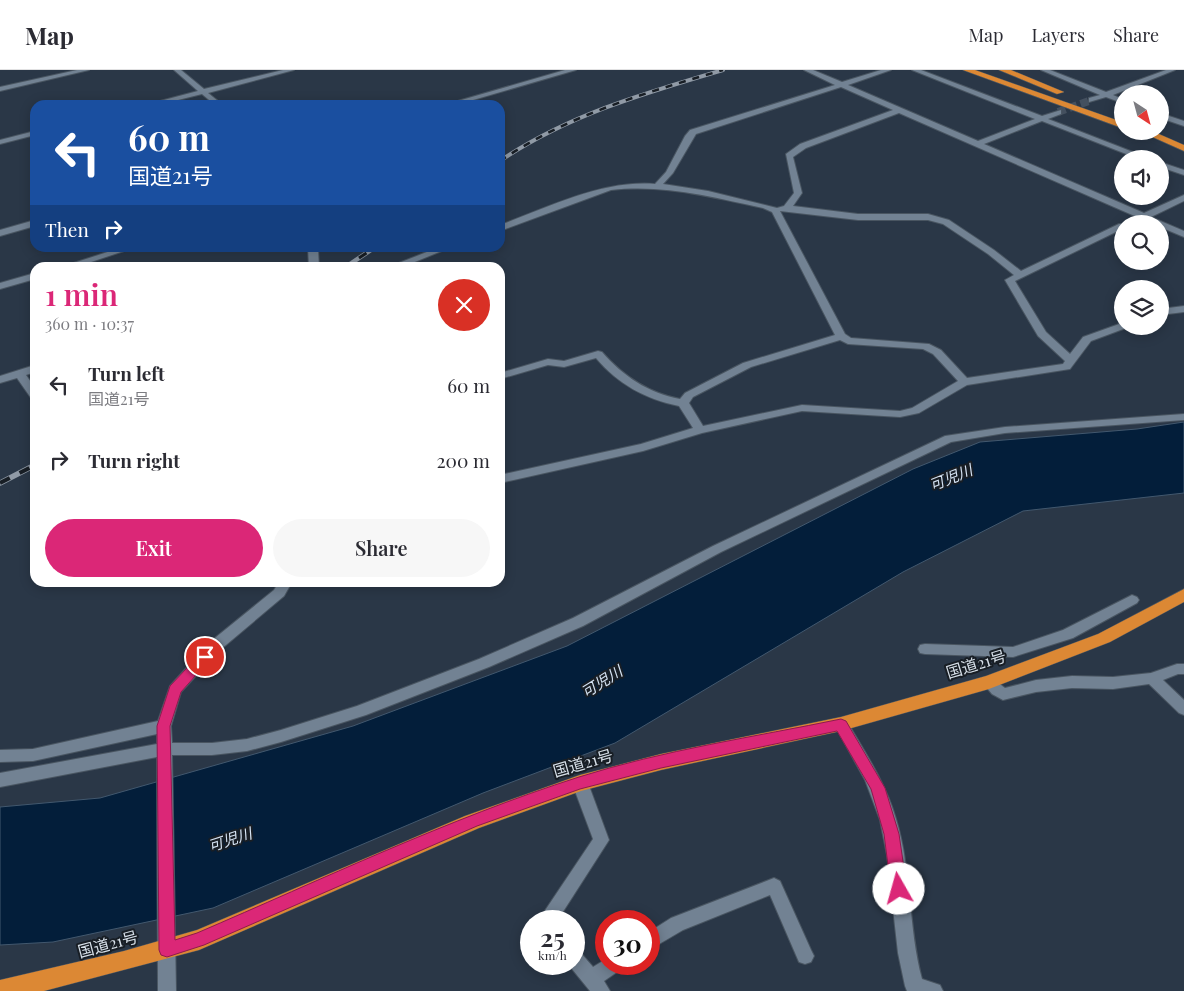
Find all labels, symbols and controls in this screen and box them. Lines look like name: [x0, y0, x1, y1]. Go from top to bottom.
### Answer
text: Map: [25, 19, 74, 51]
text: Map: [968, 23, 1003, 47]
text: Layers: [1031, 23, 1085, 47]
text: Share: [1113, 23, 1159, 47]
north arrow: [1114, 85, 1169, 140]
map controls: [1114, 85, 1169, 335]
text: 60 m: [128, 113, 210, 160]
icon: left: [45, 120, 110, 185]
button: sound: [1114, 150, 1169, 205]
text: 国道21号: [128, 160, 213, 190]
icon: right: [99, 215, 127, 243]
button: search: [1114, 215, 1169, 270]
text: Then: [45, 216, 89, 242]
text: 1 min: [45, 274, 118, 314]
button: close: [438, 279, 490, 331]
button: layers: [1114, 280, 1169, 335]
text: 360 m · 10:37: [45, 313, 134, 334]
text: Turn left: [88, 360, 165, 386]
icon: left: [45, 371, 73, 399]
text: 60 m: [447, 372, 490, 398]
text: 国道21号: [88, 388, 150, 409]
icon: right: [45, 446, 73, 474]
text: Turn right: [88, 447, 180, 473]
text: 200 m: [436, 447, 490, 473]
water label: 可児川: [926, 459, 977, 495]
button: Exit: [45, 519, 263, 577]
button: Share: [273, 519, 490, 577]
pin: [184, 636, 226, 678]
icon: arrive: [191, 643, 219, 671]
street label: 国道21号: [943, 644, 1008, 683]
water label: 可児川: [577, 660, 628, 702]
street label: 国道21号: [550, 744, 615, 781]
water label: 可児川: [205, 822, 256, 856]
position arrow: [872, 862, 924, 914]
speed limit sign: 30: [595, 910, 660, 975]
text: 25: [540, 920, 565, 953]
street label: 国道21号: [75, 925, 140, 962]
text: km/h: [538, 947, 567, 963]

